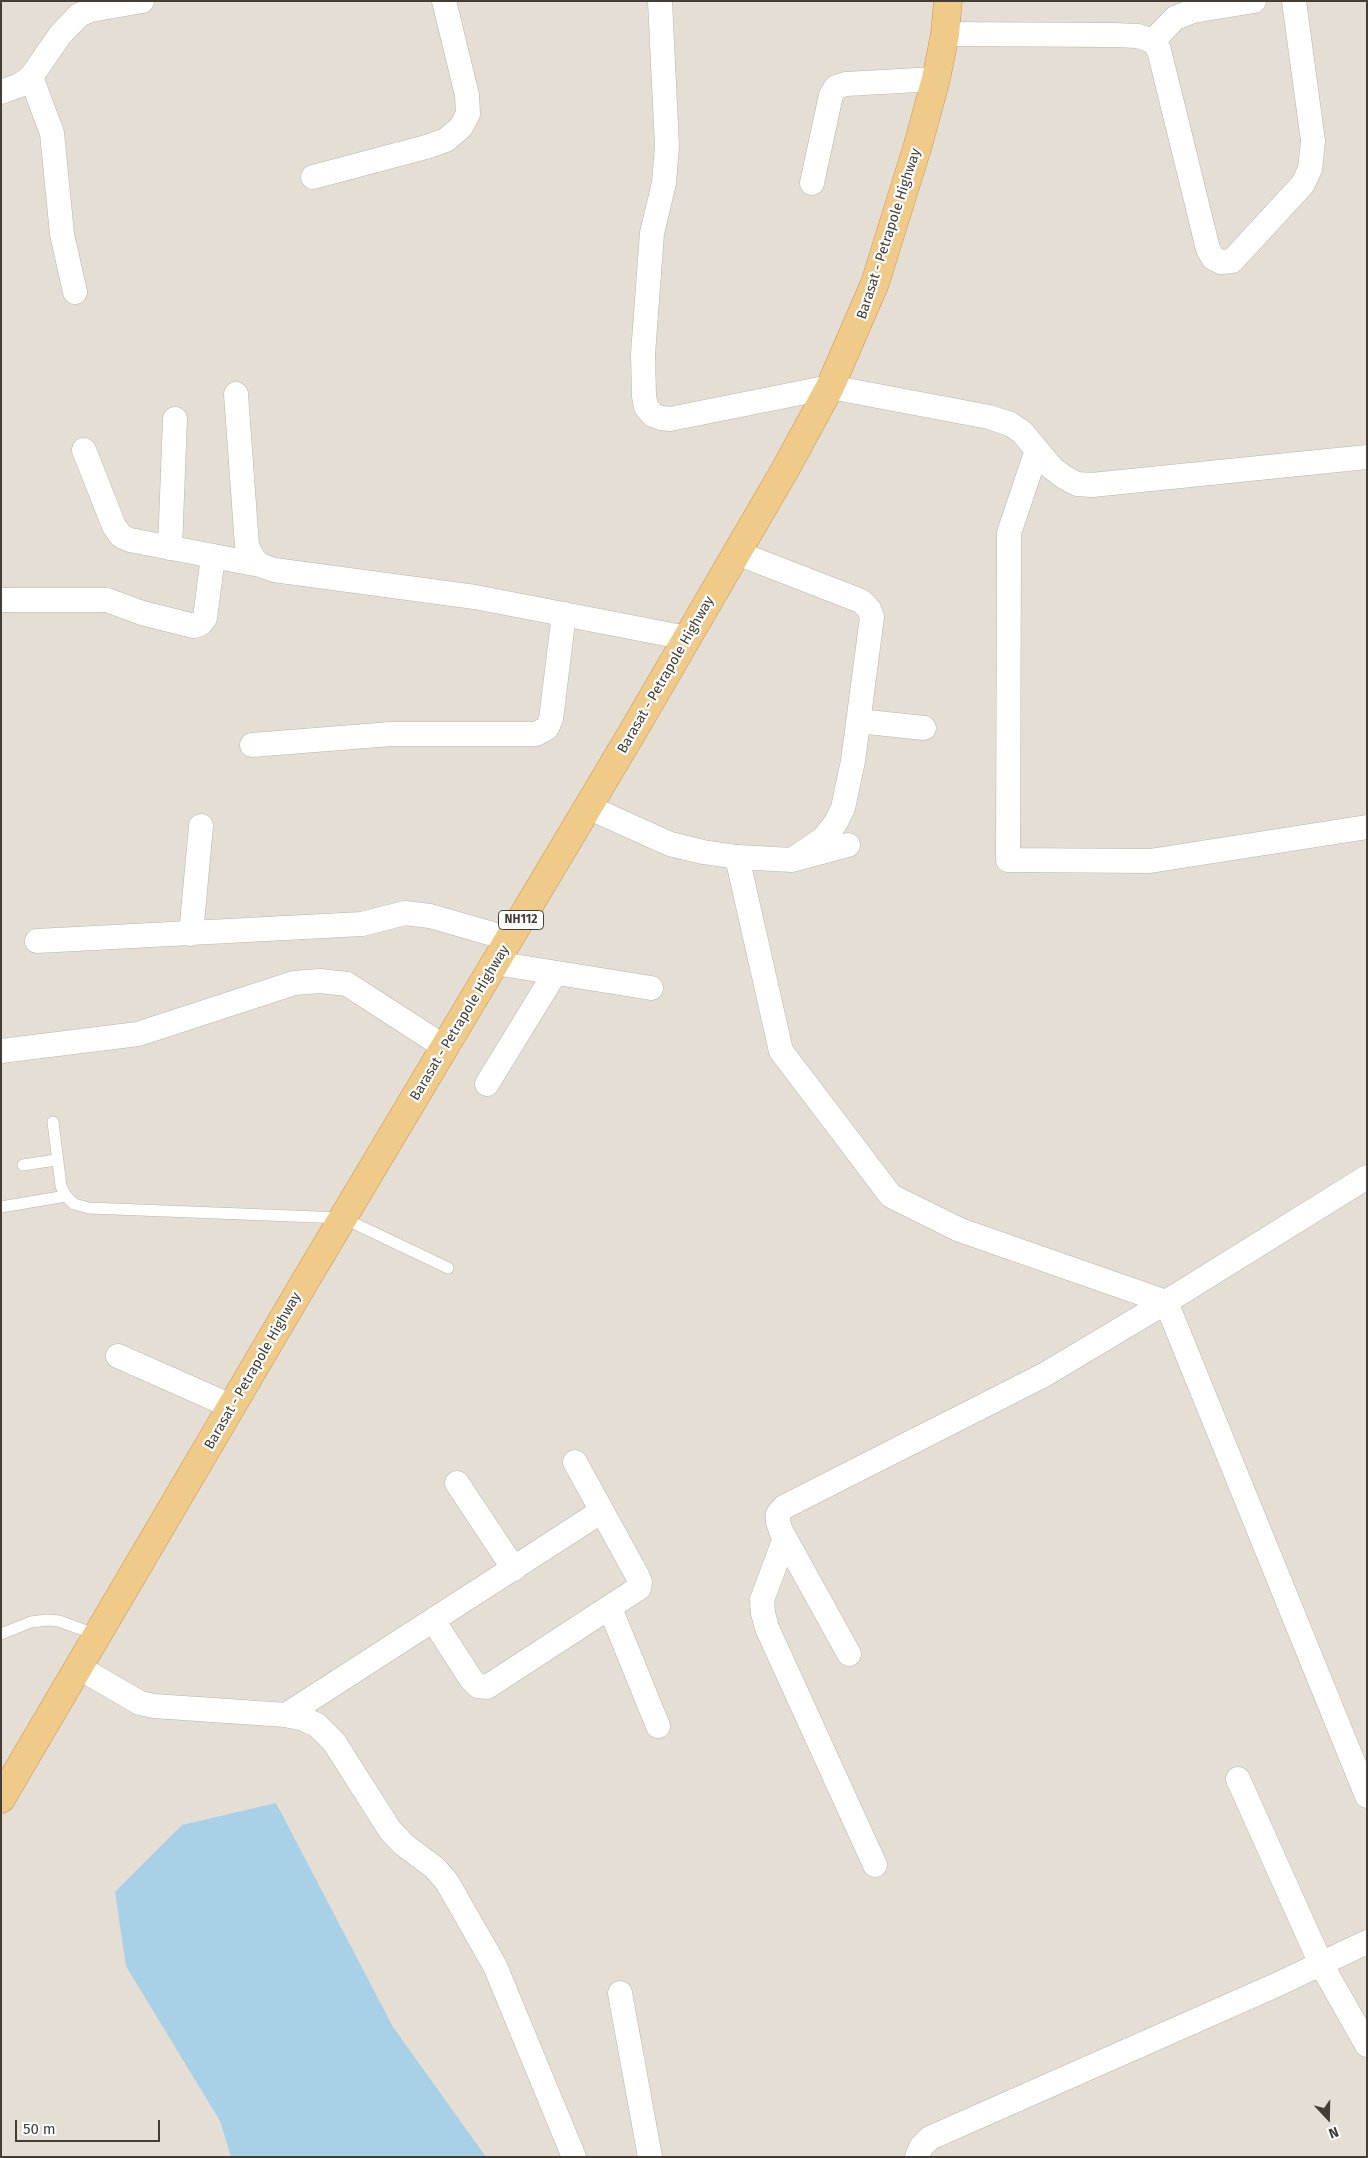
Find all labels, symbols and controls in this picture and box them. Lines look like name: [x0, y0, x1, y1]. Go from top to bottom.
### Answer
street label: Barasat - Petrapole Highway: [853, 146, 925, 322]
street label: Barasat - Petrapole Highway: [614, 593, 718, 757]
road number: NH112: [498, 910, 544, 930]
street label: Barasat - Petrapole Highway: [407, 942, 513, 1104]
street label: Barasat - Petrapole Highway: [201, 1289, 305, 1453]
north arrow: [1303, 2093, 1353, 2143]
scale bar: [18, 2110, 162, 2142]
text: 50 m: [23, 2120, 56, 2138]
text: N: [1326, 2123, 1341, 2142]

